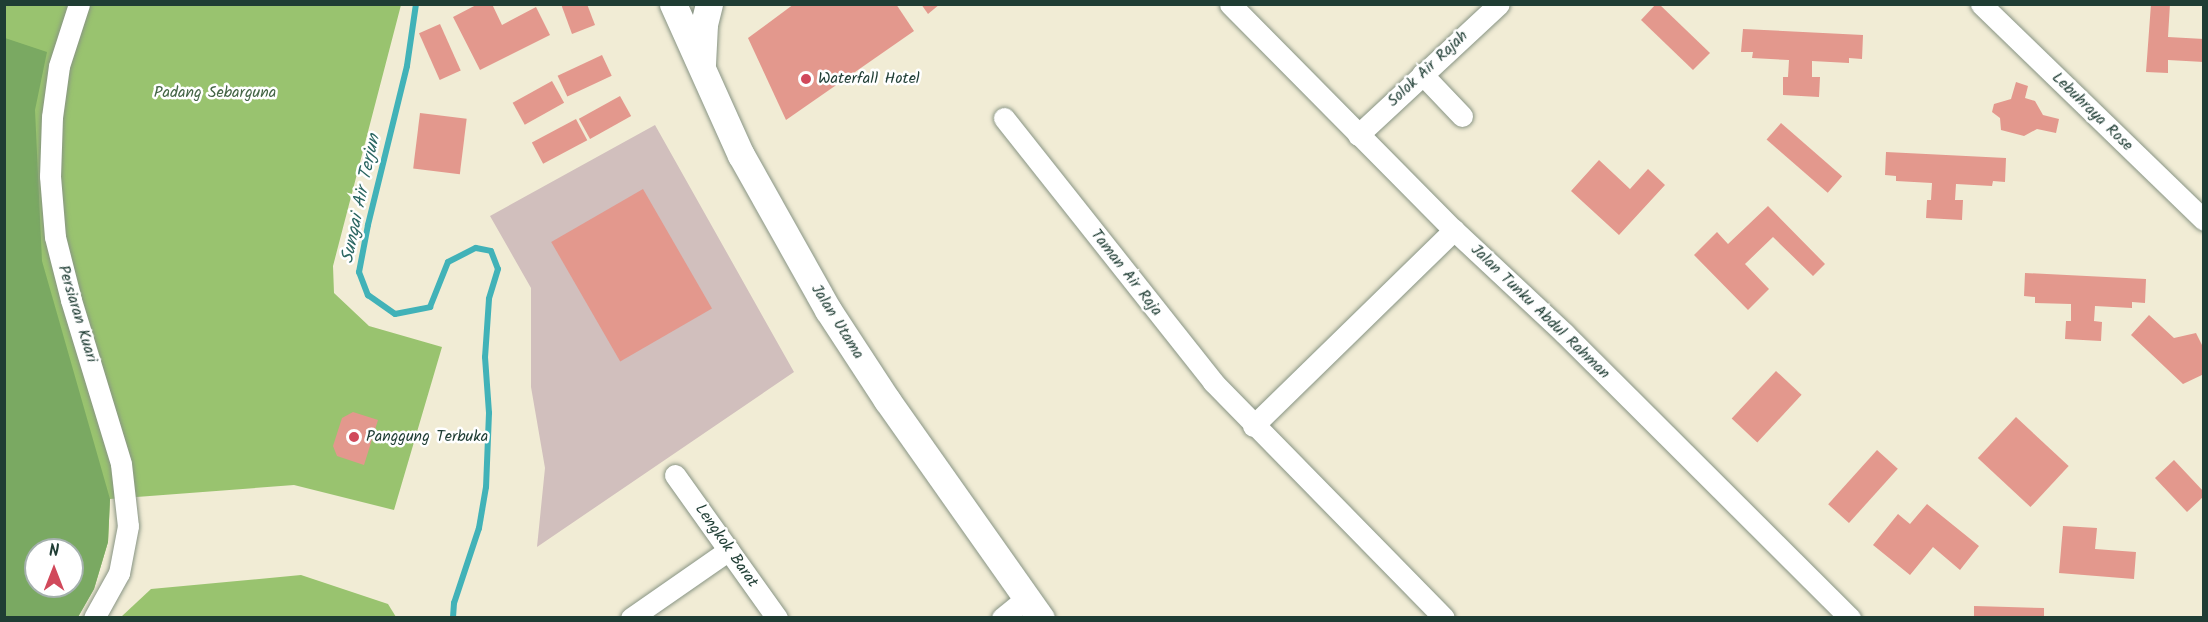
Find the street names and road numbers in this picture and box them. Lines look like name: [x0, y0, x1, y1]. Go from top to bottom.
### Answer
street label: Solok Air Rajah: [1384, 27, 1472, 111]
street label: Lebuhraya Rose: [2047, 68, 2137, 156]
street label: Taman Air Raja: [1086, 226, 1166, 320]
street label: Jalan Tunku Abdul Rahman: [1466, 240, 1614, 384]
street label: Persiaran Kuari: [53, 263, 101, 365]
street label: Jalan Utama: [806, 281, 868, 363]
street label: Lengkok Barat: [690, 501, 762, 591]

